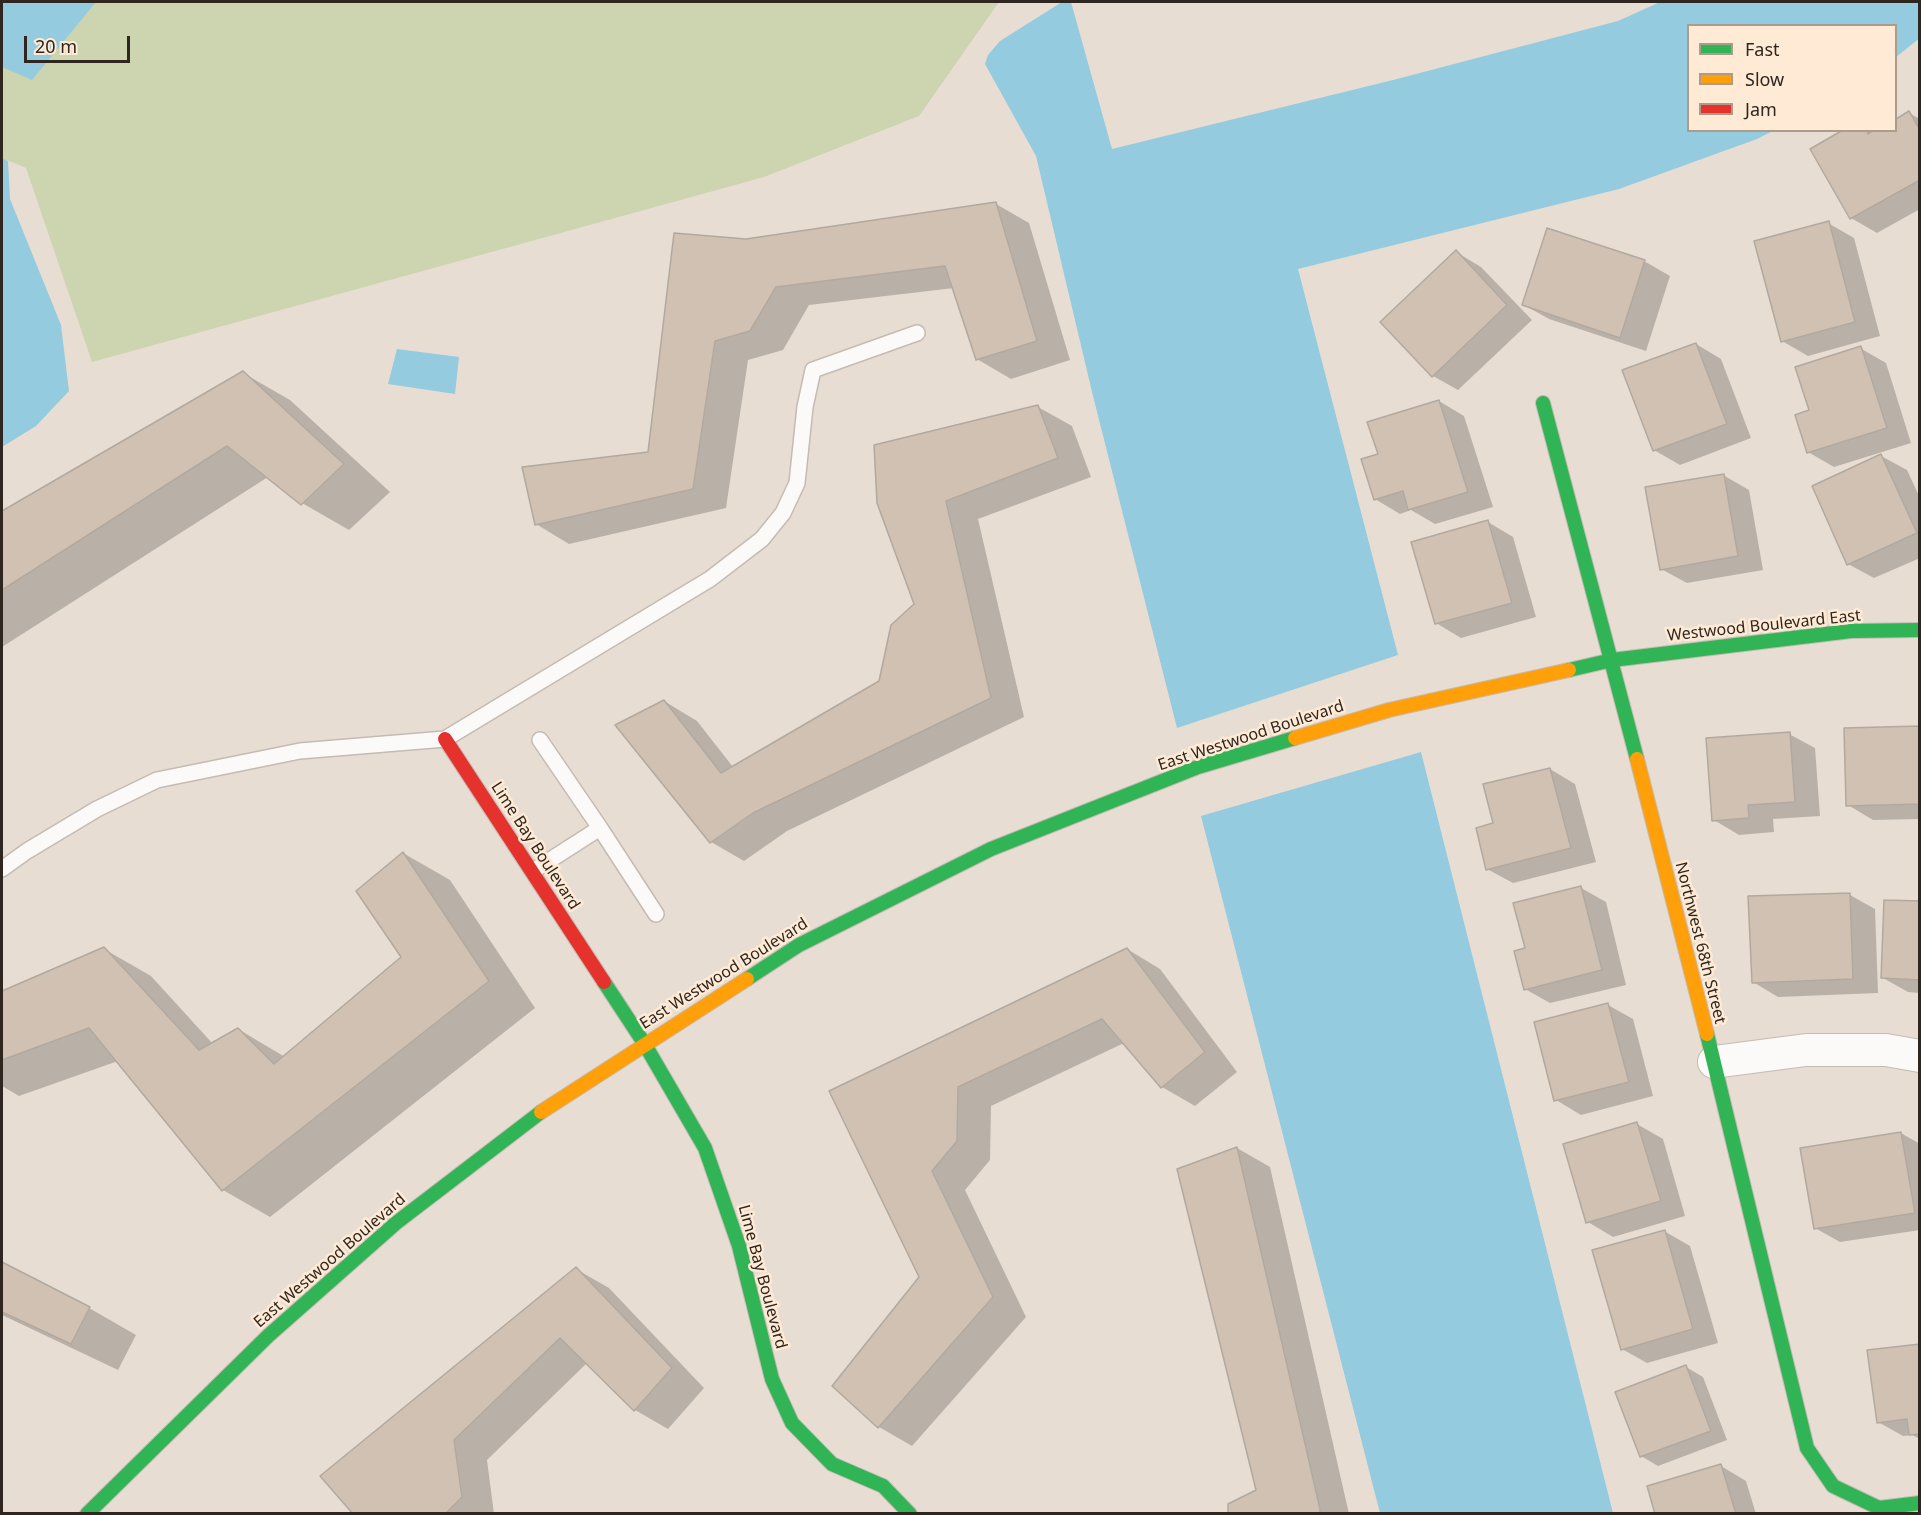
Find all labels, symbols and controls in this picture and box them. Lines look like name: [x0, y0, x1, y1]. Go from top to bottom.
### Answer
scale bar: [27, 24, 134, 62]
legend: [1687, 24, 1897, 132]
text: 20 m: [35, 34, 77, 58]
text: Fast: [1745, 37, 1780, 61]
text: Slow: [1745, 67, 1784, 91]
text: Jam: [1745, 97, 1777, 121]
street label: Westwood Boulevard East: [1666, 606, 1862, 646]
street label: East Westwood Boulevard: [1156, 697, 1346, 775]
street label: Lime Bay Boulevard: [487, 779, 583, 913]
street label: Northwest 68th Street: [1671, 860, 1729, 1026]
street label: East Westwood Boulevard: [636, 914, 812, 1034]
street label: East Westwood Boulevard: [250, 1190, 410, 1332]
street label: Lime Bay Boulevard: [734, 1203, 790, 1351]

